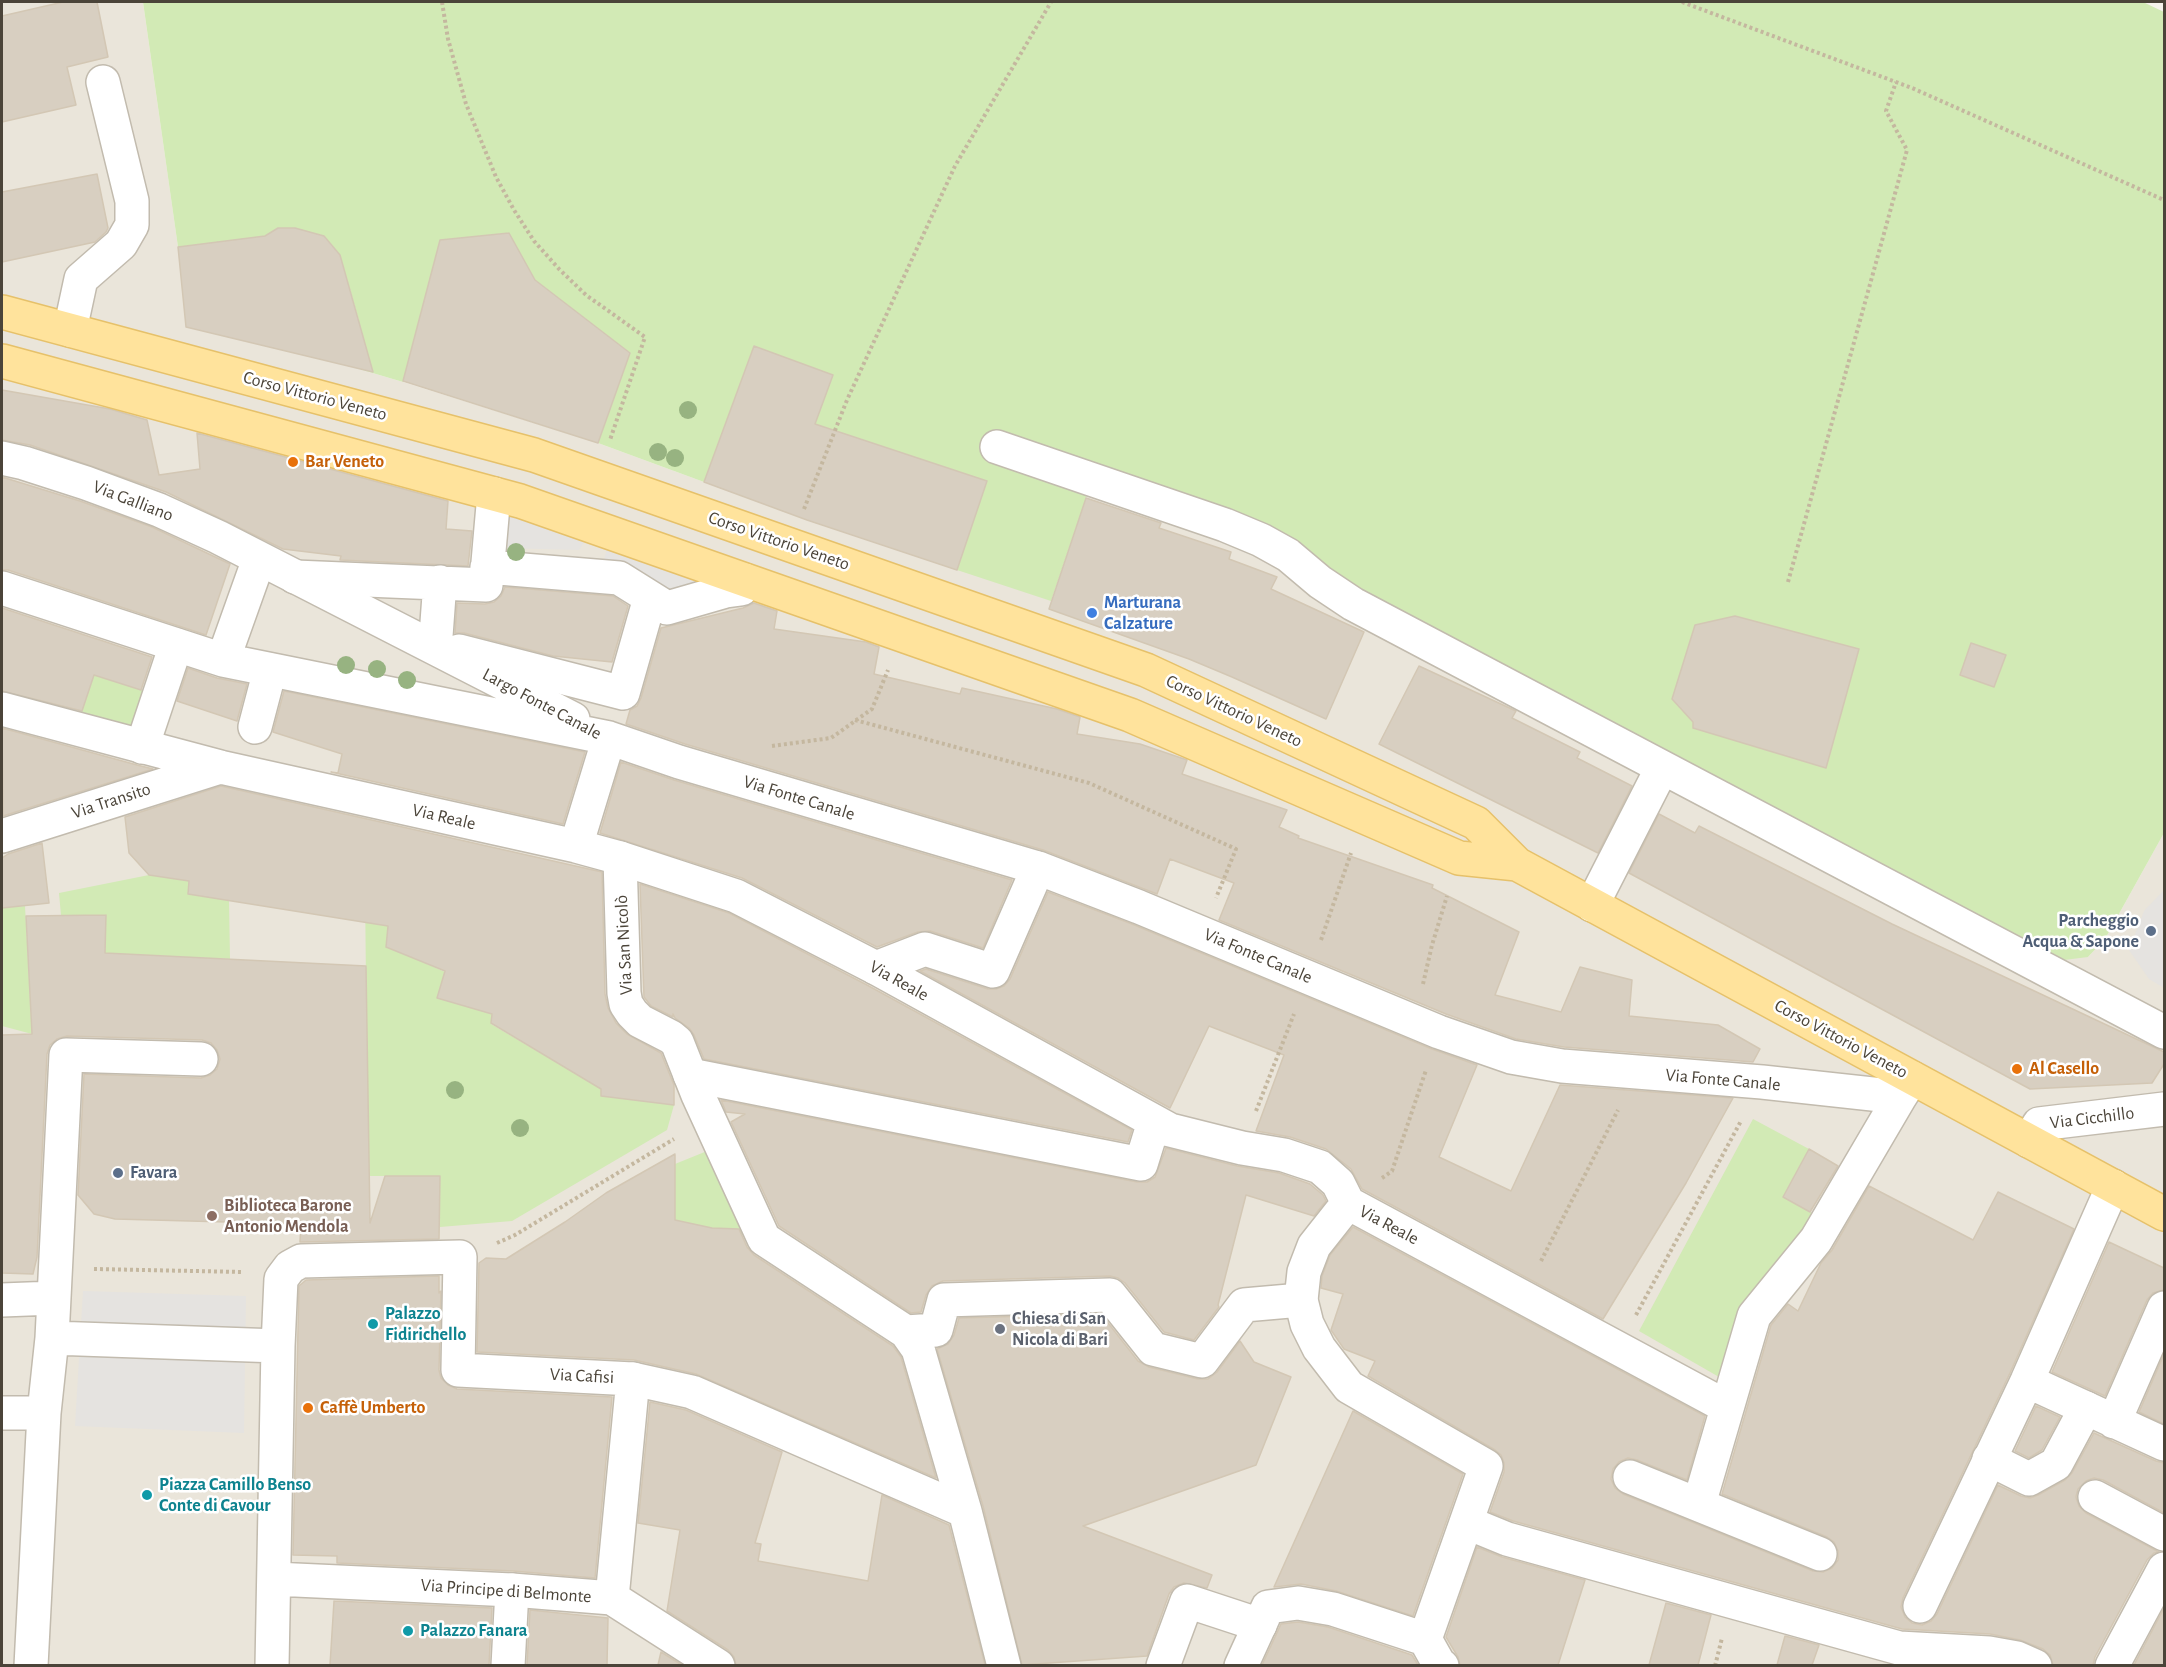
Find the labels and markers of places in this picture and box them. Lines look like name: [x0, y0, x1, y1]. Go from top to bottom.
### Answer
place label: Bar Veneto: [305, 451, 384, 473]
marker: Bar Veneto: [286, 455, 300, 469]
place label: Marturana Calzature: [1104, 592, 1181, 634]
marker: Marturana Calzature: [1085, 606, 1099, 620]
place label: Parcheggio Acqua & Sapone: [2022, 910, 2139, 952]
marker: Parcheggio Acqua & Sapone: [2144, 924, 2158, 938]
place label: Al Casello: [2029, 1058, 2099, 1080]
marker: Al Casello: [2010, 1062, 2024, 1076]
place label: Favara: [130, 1162, 177, 1184]
marker: Favara: [111, 1166, 125, 1180]
place label: Biblioteca Barone Antonio Mendola: [224, 1195, 351, 1238]
marker: Biblioteca Barone Antonio Mendola: [205, 1209, 219, 1223]
place label: Palazzo Fidirichello: [385, 1303, 466, 1346]
place label: Chiesa di San Nicola di Bari: [1012, 1308, 1108, 1350]
marker: Palazzo Fidirichello: [366, 1317, 380, 1331]
marker: Chiesa di San Nicola di Bari: [993, 1322, 1007, 1336]
place label: Caffè Umberto: [320, 1397, 425, 1419]
marker: Caffè Umberto: [301, 1401, 315, 1415]
place label: Piazza Camillo Benso Conte di Cavour: [159, 1474, 311, 1516]
marker: Piazza Camillo Benso Conte di Cavour: [140, 1488, 154, 1502]
place label: Palazzo Fanara: [420, 1620, 527, 1642]
marker: Palazzo Fanara: [401, 1624, 415, 1638]

